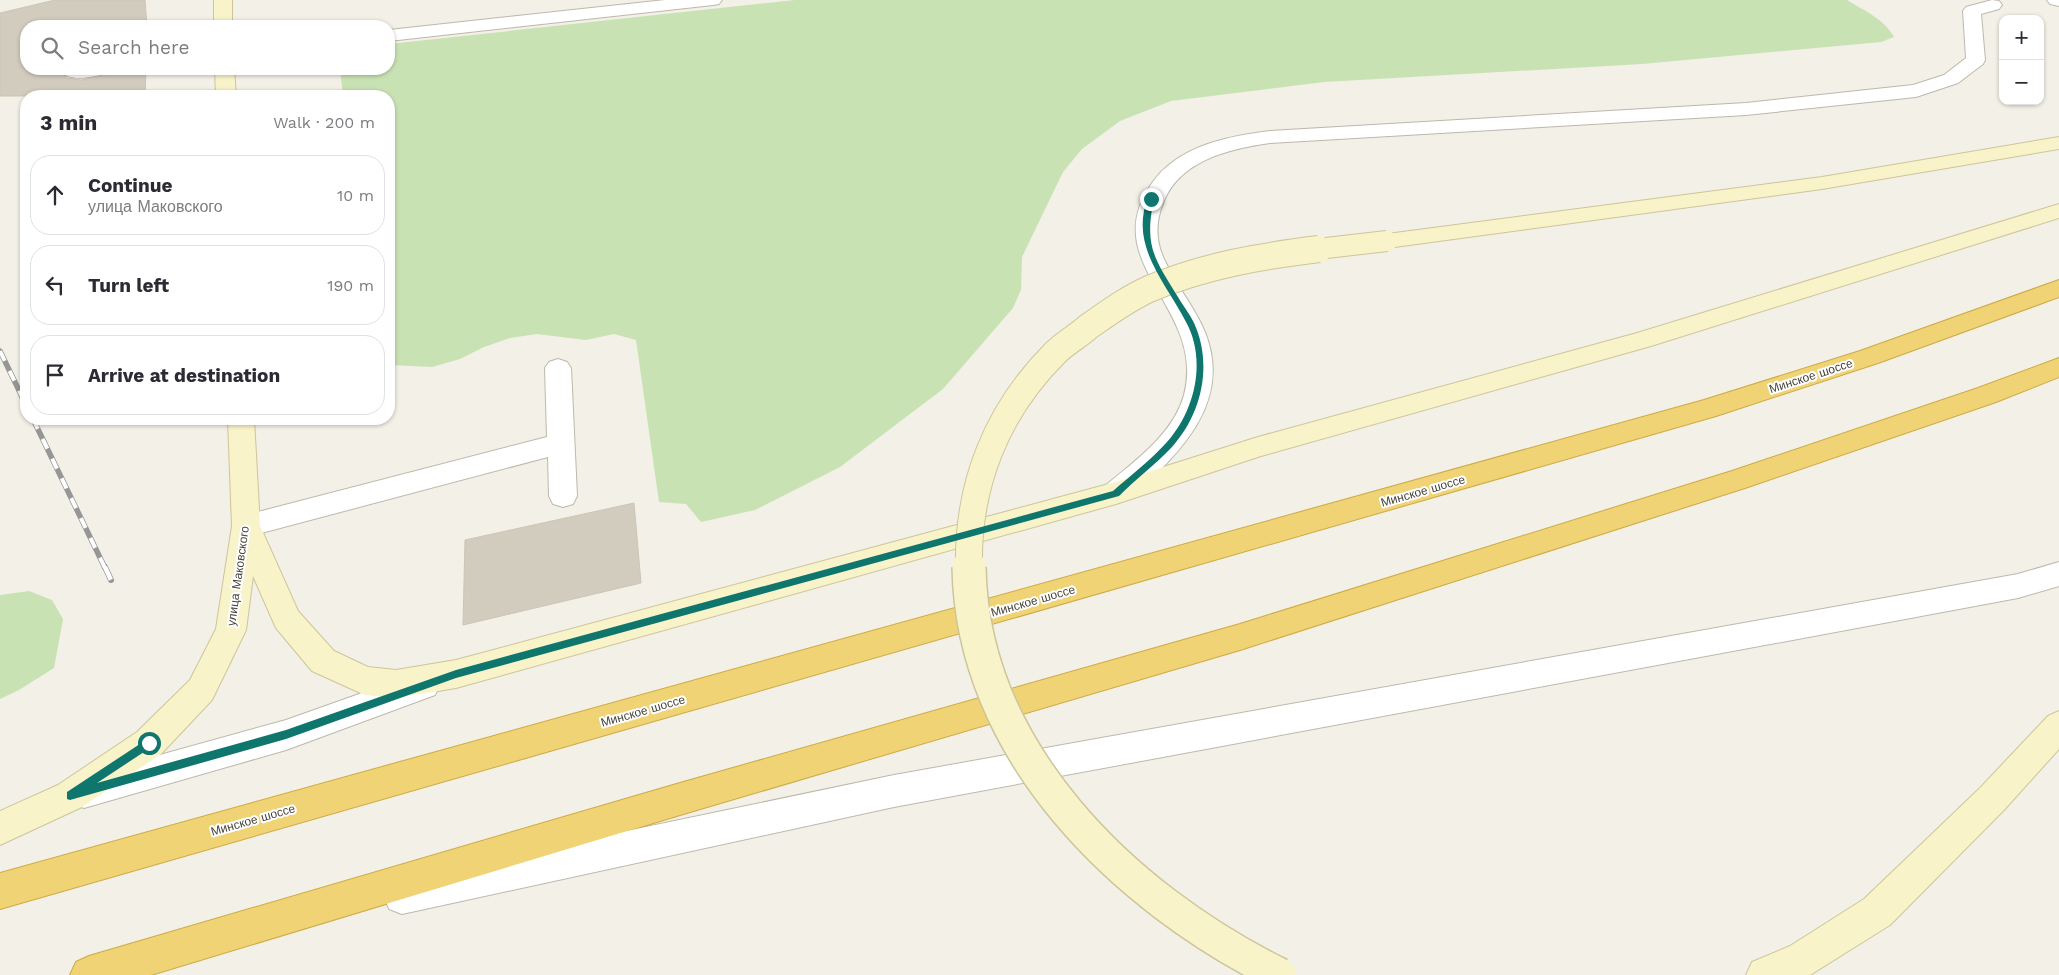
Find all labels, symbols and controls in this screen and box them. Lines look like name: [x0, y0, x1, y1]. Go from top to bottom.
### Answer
map controls: [1999, 15, 2044, 105]
button: +: [1999, 15, 2044, 60]
search box: [20, 20, 395, 75]
icon: search: [38, 34, 66, 62]
text: Search here: [78, 36, 189, 59]
button: −: [1999, 60, 2044, 105]
text: 3 min: [40, 110, 97, 135]
text: Walk · 200 m: [273, 113, 375, 132]
text: Continue: [88, 174, 172, 197]
icon: ahead: [41, 181, 69, 209]
text: 10 m: [337, 186, 374, 205]
route end: [1140, 188, 1163, 211]
text: улица Маковского: [88, 197, 223, 216]
icon: left: [41, 271, 69, 299]
text: Turn left: [88, 274, 169, 297]
text: 190 m: [327, 276, 374, 295]
street label: Минское шоссе: [1767, 356, 1855, 396]
icon: arrive: [41, 361, 69, 389]
text: Arrive at destination: [88, 364, 280, 387]
street label: Минское шоссе: [1379, 472, 1467, 510]
street label: улица Маковского: [224, 525, 252, 627]
street label: Минское шоссе: [989, 582, 1077, 620]
street label: Минское шоссе: [599, 692, 687, 730]
route start: [138, 732, 161, 755]
street label: Минское шоссе: [209, 801, 297, 839]

